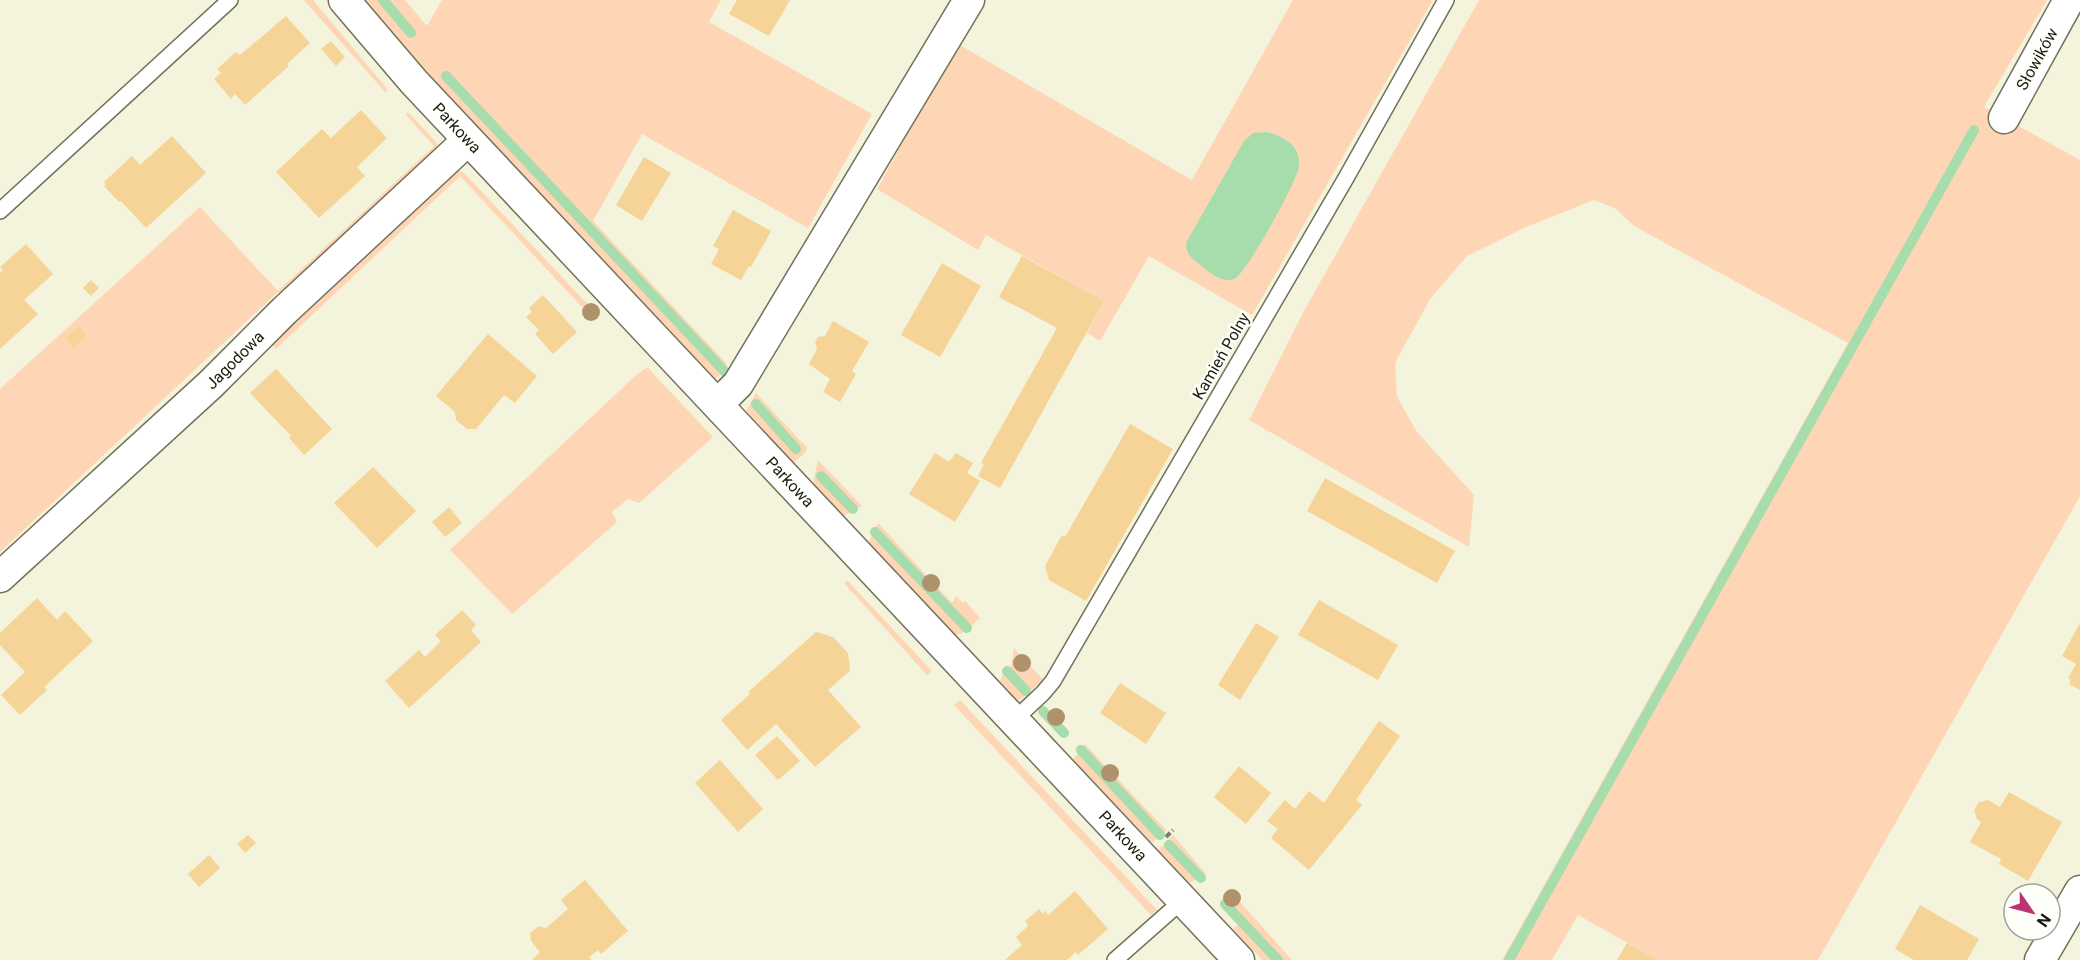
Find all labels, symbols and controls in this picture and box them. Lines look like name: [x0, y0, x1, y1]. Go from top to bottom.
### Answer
street label: Słowików: [2012, 25, 2062, 93]
street label: Parkowa: [429, 99, 485, 157]
street label: Kamień Polny: [1188, 309, 1254, 403]
street label: Jagodowa: [202, 327, 268, 393]
street label: Parkowa: [762, 453, 818, 511]
street label: Parkowa: [1095, 807, 1151, 865]
north arrow: [2002, 882, 2062, 942]
text: N: [2033, 910, 2055, 930]

